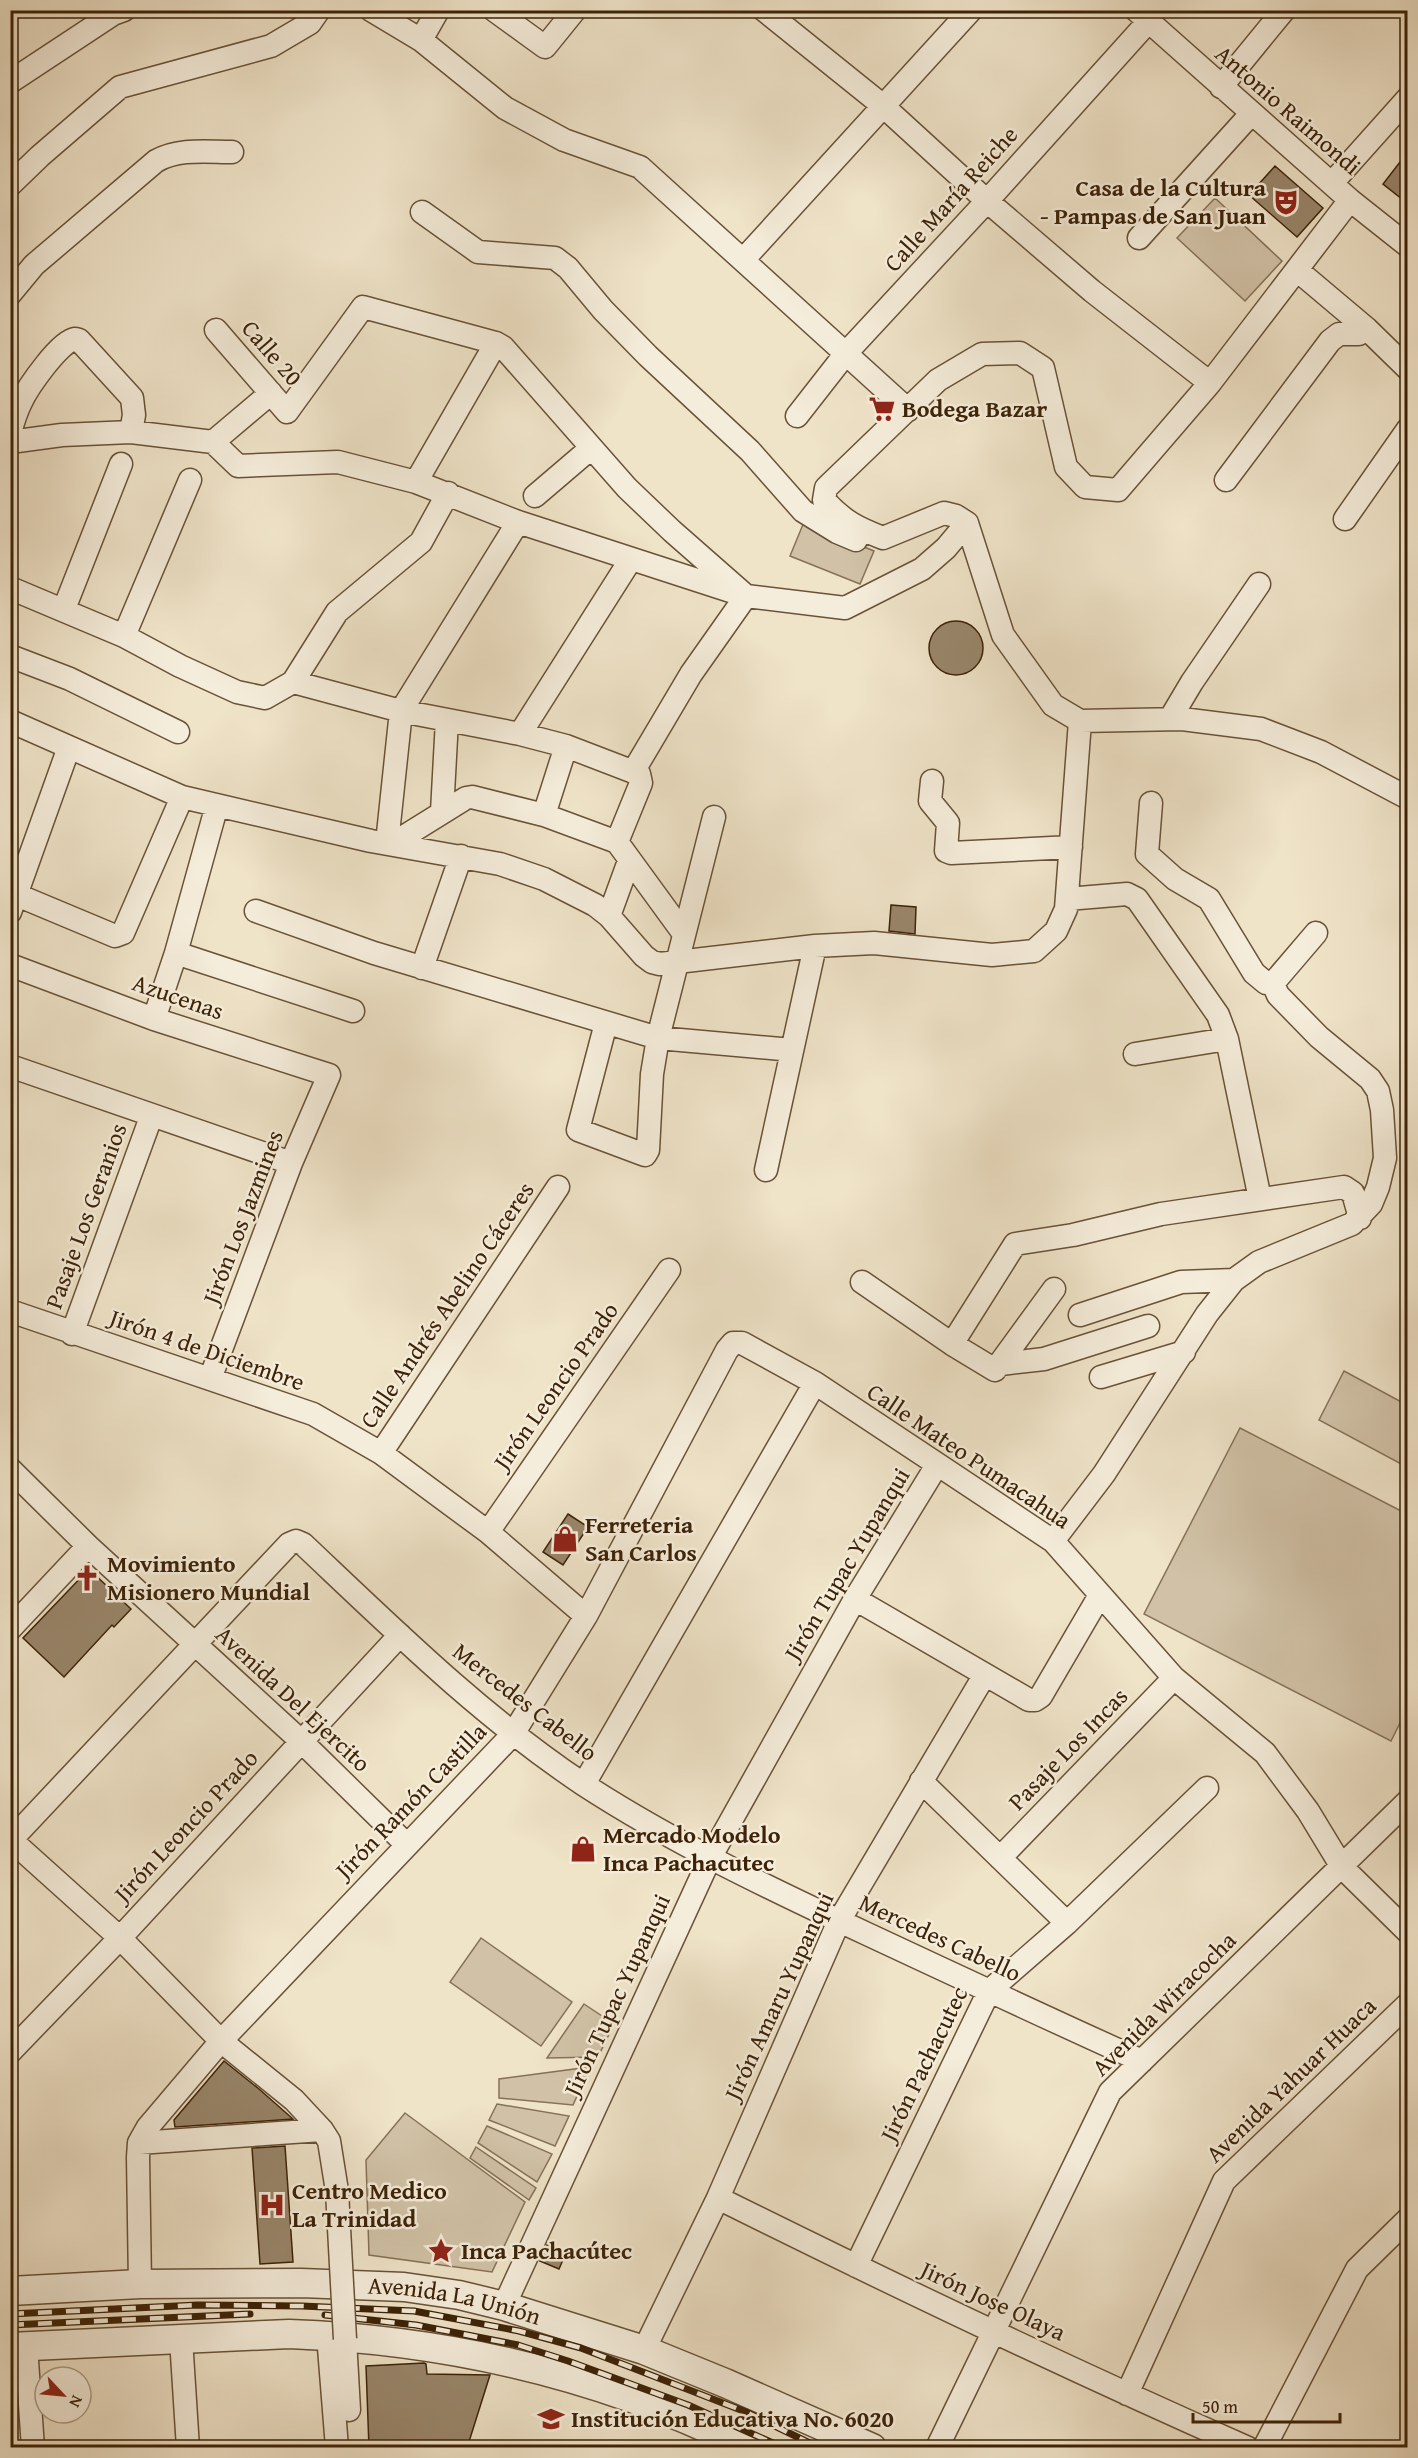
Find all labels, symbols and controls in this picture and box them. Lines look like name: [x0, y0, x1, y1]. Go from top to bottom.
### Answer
street label: Antonio Raimondi: [1208, 36, 1369, 183]
street label: Calle María Reiche: [876, 118, 1026, 279]
place label: Casa de la Cultura - Pampas de San Juan: [1040, 170, 1267, 233]
theatre icon: Casa de la Cultura - Pampas de San Juan: [1271, 187, 1301, 217]
street label: Calle 20: [234, 312, 311, 393]
place label: Bodega Bazar: [902, 391, 1047, 426]
supermarket icon: Bodega Bazar: [867, 394, 897, 424]
street label: Azucenas: [128, 965, 228, 1028]
street label: Pasaje Los Geranios: [36, 1118, 135, 1314]
street label: Jirón Los Jazmines: [192, 1125, 292, 1312]
street label: Calle Andrés Abelino Cáceres: [351, 1174, 542, 1435]
street label: Jirón Leoncio Prado: [483, 1295, 627, 1479]
street label: Jirón 4 de Diciembre: [102, 1299, 309, 1399]
street label: Calle Mateo Pumacahua: [860, 1374, 1079, 1537]
street label: Jirón Tupac Yupanqui: [774, 1460, 918, 1669]
place label: Ferreteria San Carlos: [585, 1507, 697, 1570]
shop icon: Ferreteria San Carlos: [550, 1524, 580, 1554]
place label: Movimiento Misionero Mundial: [107, 1546, 310, 1609]
church icon: Movimiento Misionero Mundial: [72, 1563, 102, 1593]
street label: Avenida Del Ejercito: [208, 1617, 379, 1780]
street label: Mercedes Cabello: [446, 1634, 605, 1769]
street label: Pasaje Los Incas: [1000, 1679, 1136, 1818]
street label: Jirón Ramón Castilla: [325, 1714, 495, 1889]
street label: Jirón Leoncio Prado: [103, 1741, 266, 1912]
place label: Mercado Modelo Inca Pachacutec: [603, 1817, 781, 1880]
shop icon: Mercado Modelo Inca Pachacutec: [568, 1834, 598, 1864]
street label: Mercedes Cabello: [853, 1885, 1027, 1990]
street label: Jirón Amaru Yupanqui: [714, 1886, 842, 2108]
street label: Jirón Tupac Yupanqui: [553, 1888, 679, 2104]
street label: Avenida Wiracocha: [1083, 1923, 1244, 2084]
street label: Jirón Pachacutec: [870, 1980, 976, 2150]
street label: Avenida Yahuar Huaca: [1197, 1988, 1384, 2170]
place label: Centro Medico La Trinidad: [292, 2173, 447, 2236]
hospital icon: Centro Medico La Trinidad: [257, 2190, 287, 2220]
place label: Inca Pachacútec: [461, 2233, 632, 2268]
place icon: Inca Pachacútec: [426, 2236, 456, 2266]
street label: Jirón Jose Olaya: [912, 2250, 1072, 2350]
street label: Avenida La Unión: [367, 2268, 546, 2334]
north arrow: [33, 2365, 93, 2425]
scale bar: [1193, 2386, 1340, 2424]
text: N: [63, 2392, 90, 2412]
text: 50 m: [1202, 2393, 1238, 2420]
place label: Institución Educativa No. 6020: [571, 2401, 894, 2436]
school or university icon: Institución Educativa No. 6020: [536, 2404, 566, 2434]

